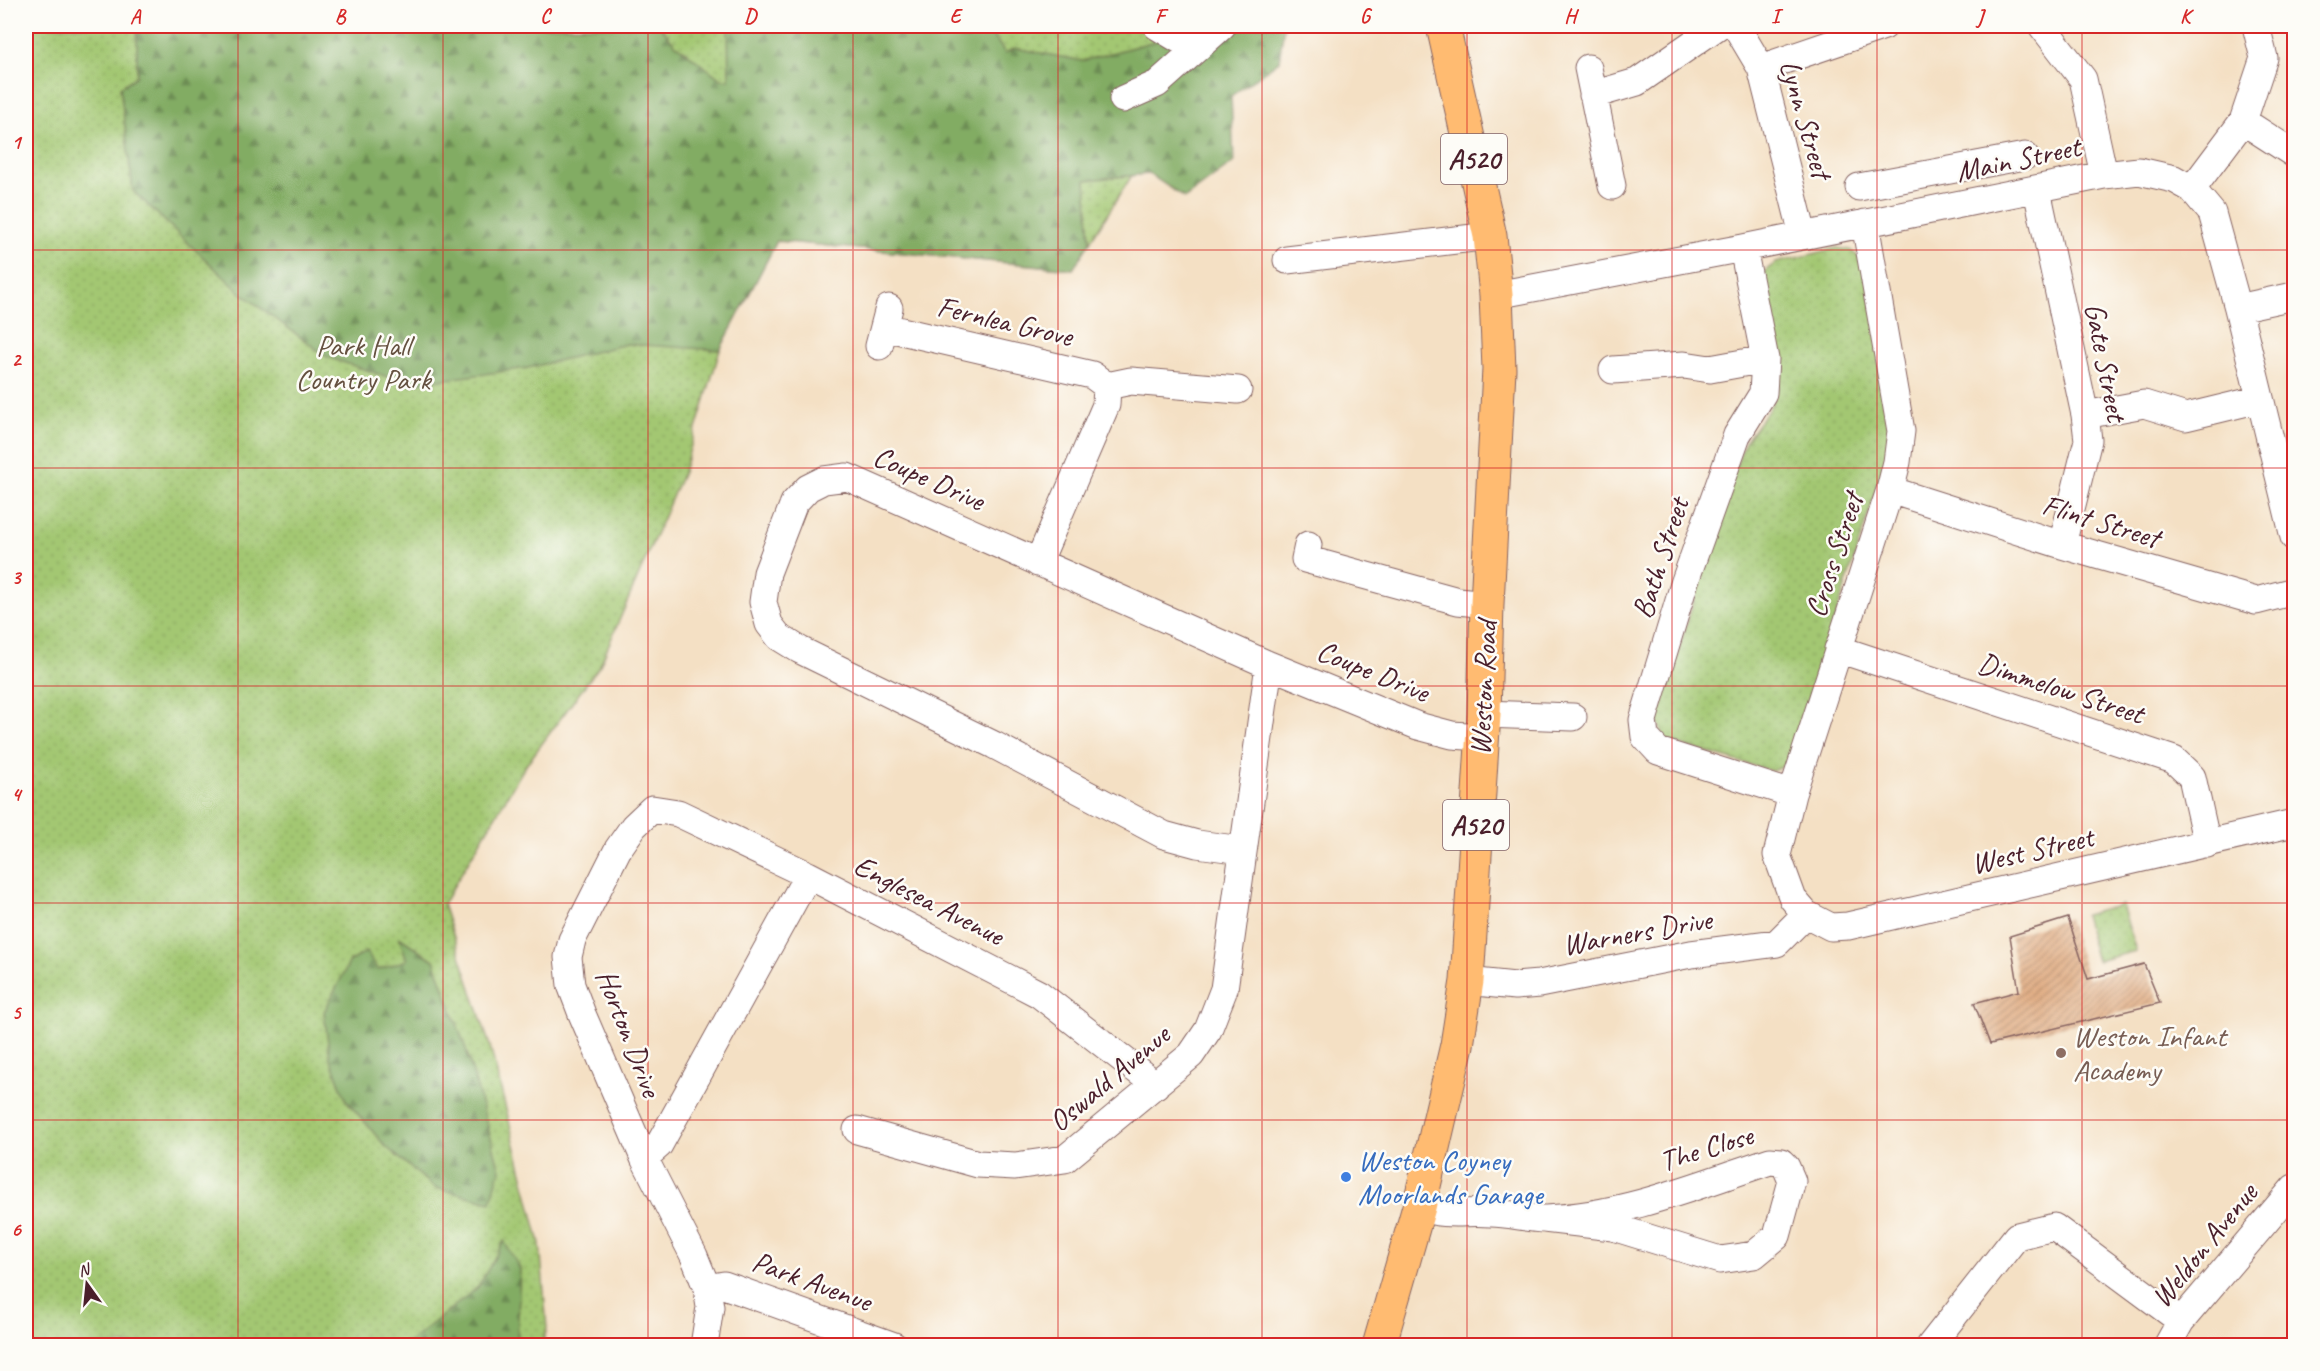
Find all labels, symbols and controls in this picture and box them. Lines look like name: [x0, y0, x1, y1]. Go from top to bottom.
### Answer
text: A: [130, 4, 142, 29]
text: B: [335, 4, 347, 29]
text: C: [540, 4, 552, 29]
text: D: [744, 4, 758, 29]
text: E: [950, 4, 964, 29]
text: F: [1155, 4, 1169, 29]
text: G: [1360, 4, 1373, 29]
text: H: [1564, 4, 1579, 29]
text: I: [1771, 4, 1784, 29]
text: J: [1975, 4, 1987, 29]
text: K: [2180, 4, 2194, 29]
street label: Lynn Street: [1771, 55, 1842, 186]
street label: Main Street: [1953, 127, 2086, 191]
text: 1: [12, 130, 23, 155]
road number: A520: [1441, 134, 1507, 184]
street label: Fernlea Grove: [934, 287, 1078, 355]
street label: Gate Street: [2076, 300, 2137, 427]
park label: Park Hall Country Park: [295, 326, 433, 398]
text: 2: [12, 347, 23, 372]
street label: Coupe Drive: [868, 437, 993, 520]
street label: Cross Street: [1796, 484, 1873, 622]
street label: Flint Street: [2038, 485, 2168, 558]
street label: Bath Street: [1623, 490, 1698, 623]
text: 3: [12, 565, 23, 590]
street label: Weston Road: [1461, 616, 1506, 756]
street label: Coupe Drive: [1311, 631, 1437, 711]
street label: Dimmelow Street: [1974, 643, 2151, 734]
text: 4: [12, 782, 24, 807]
road number: A520: [1443, 800, 1509, 850]
street label: West Street: [1967, 817, 2100, 882]
street label: Englesea Avenue: [848, 846, 1012, 955]
street label: Warners Drive: [1560, 900, 1717, 964]
street label: Horton Drive: [587, 964, 671, 1104]
text: 5: [12, 1000, 23, 1025]
street label: Oswald Avenue: [1040, 1015, 1179, 1140]
place label: Weston Infant Academy: [2073, 1017, 2229, 1089]
marker: Weston Infant Academy: [2054, 1046, 2068, 1060]
street label: The Close: [1655, 1115, 1759, 1180]
place label: Weston Coyney Moorlands Garage: [1358, 1141, 1545, 1213]
marker: Weston Coyney Moorlands Garage: [1339, 1170, 1353, 1184]
street label: Weldon Avenue: [2142, 1173, 2267, 1315]
text: 6: [11, 1217, 22, 1242]
street label: Park Avenue: [747, 1242, 879, 1321]
north arrow: [57, 1254, 117, 1314]
text: N: [76, 1259, 94, 1281]

